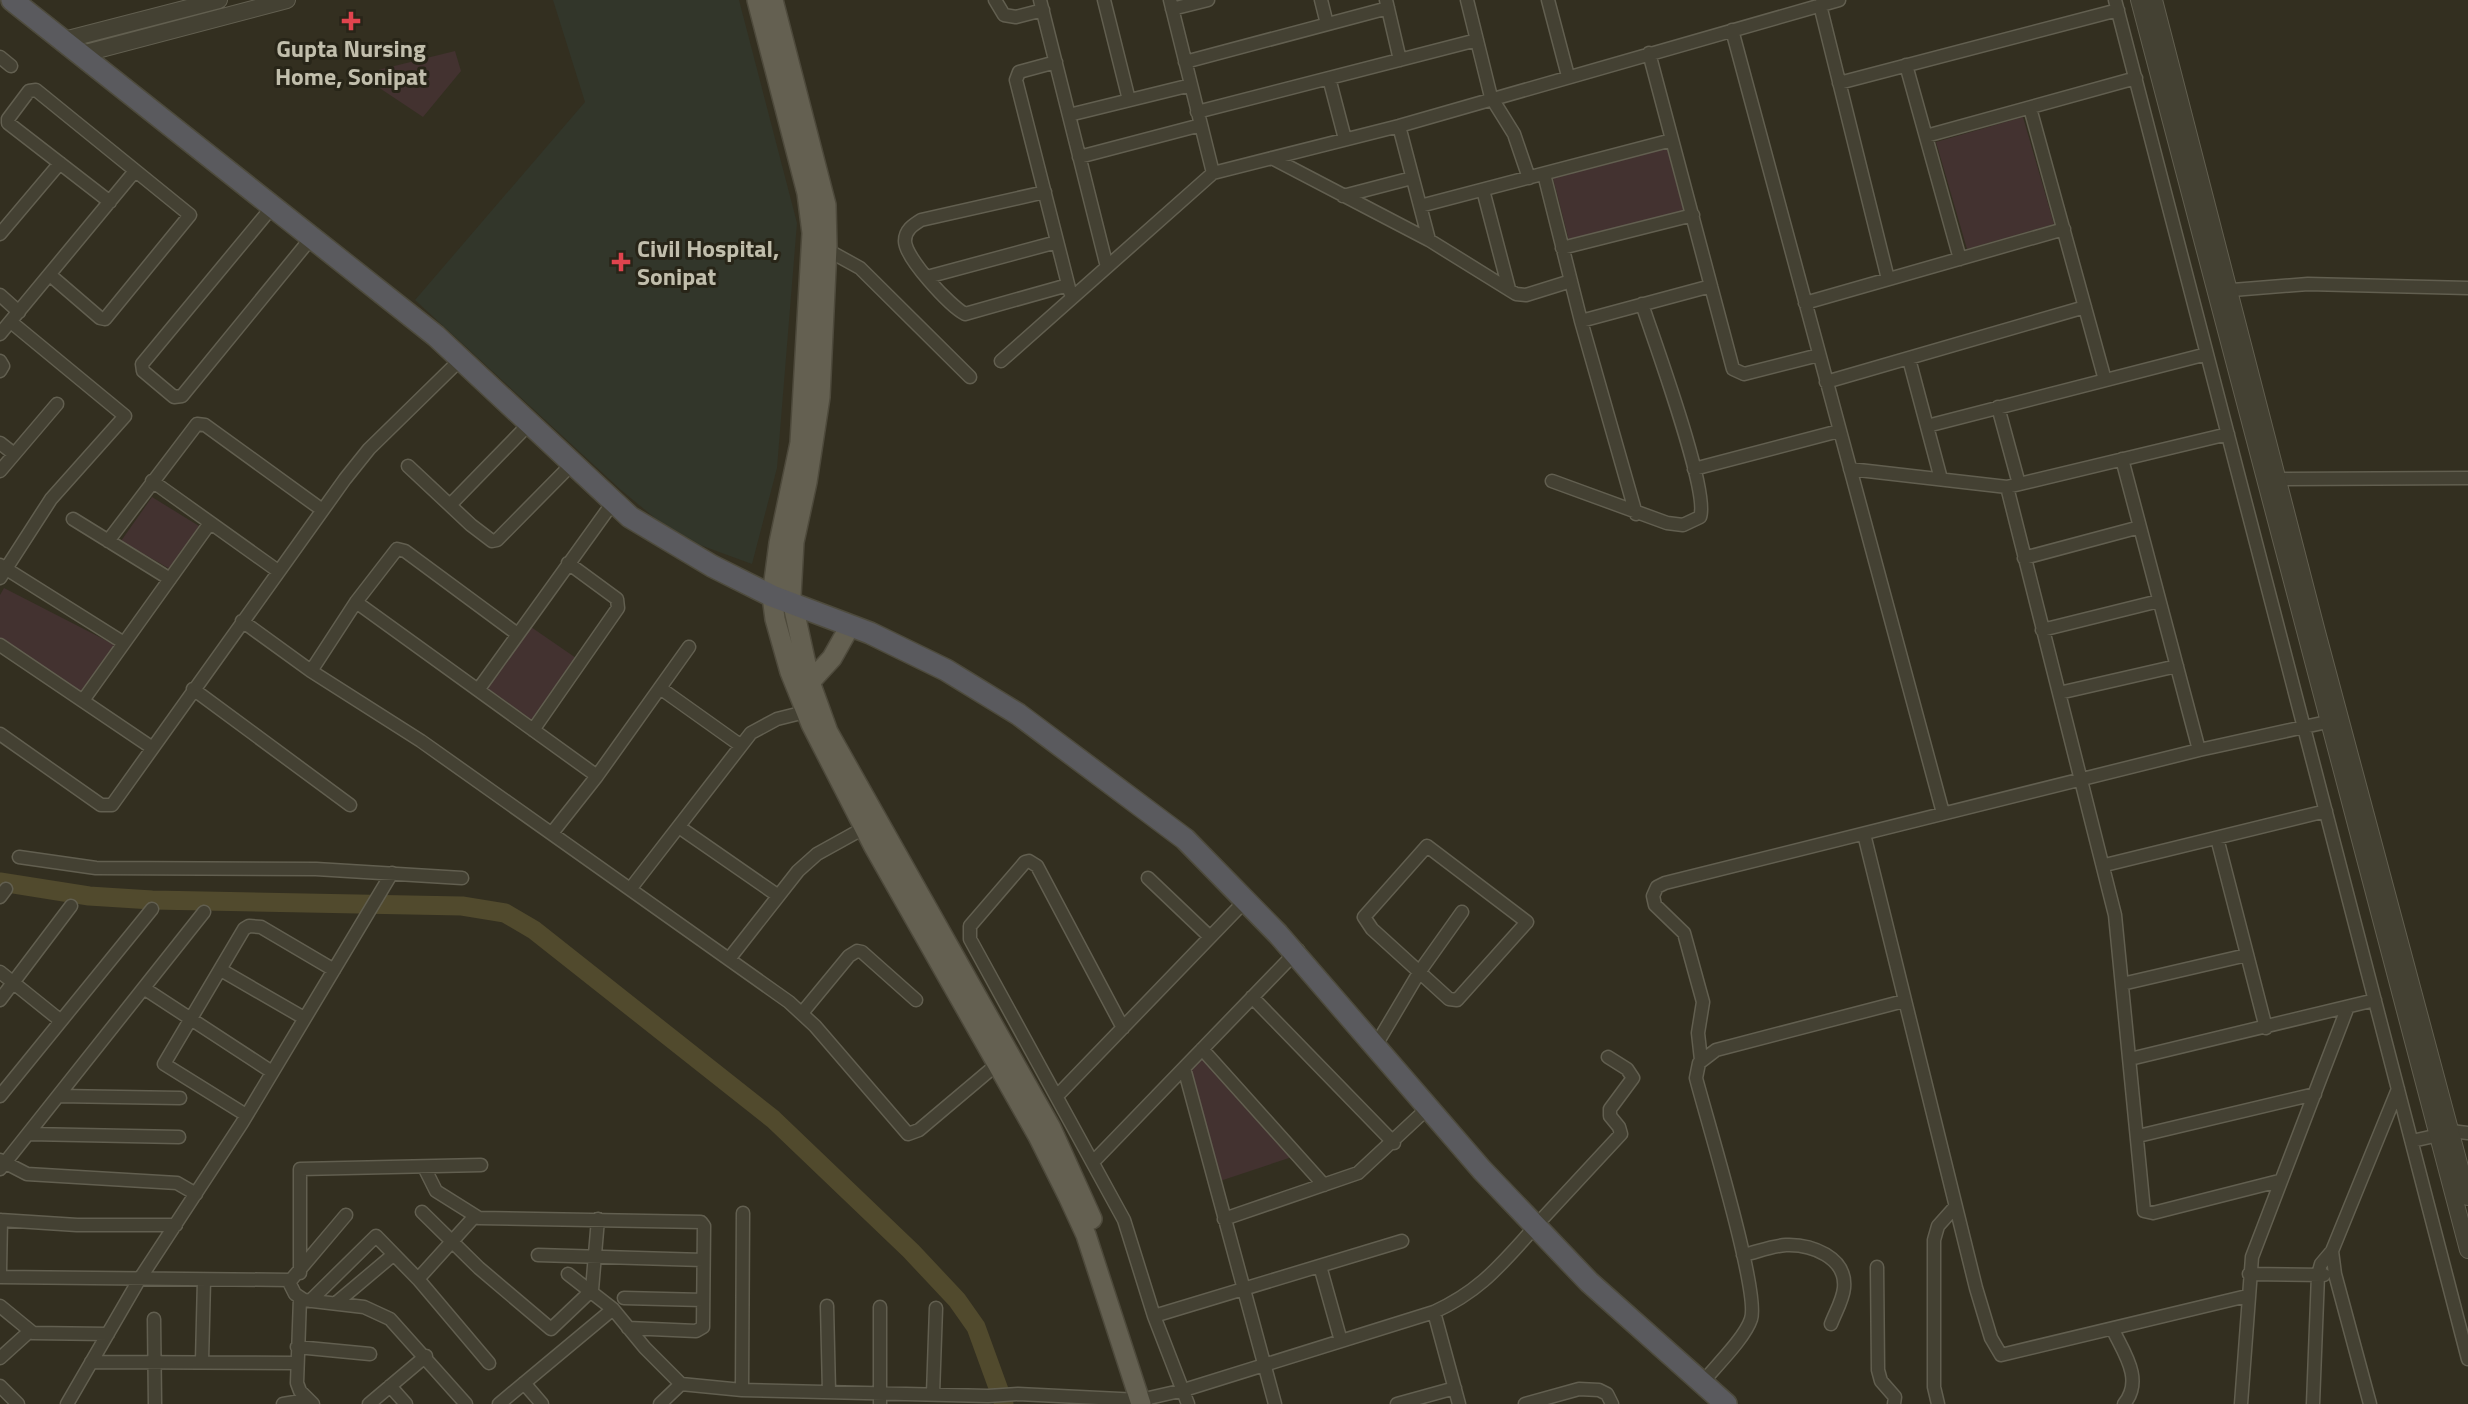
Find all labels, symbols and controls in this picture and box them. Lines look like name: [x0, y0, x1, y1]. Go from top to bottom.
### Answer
marker: Gupta Nursing Home, Sonipat: [341, 11, 361, 31]
place label: Gupta Nursing Home, Sonipat: [275, 30, 427, 94]
place label: Civil Hospital, Sonipat: [637, 230, 779, 294]
marker: Civil Hospital, Sonipat: [611, 252, 631, 272]

